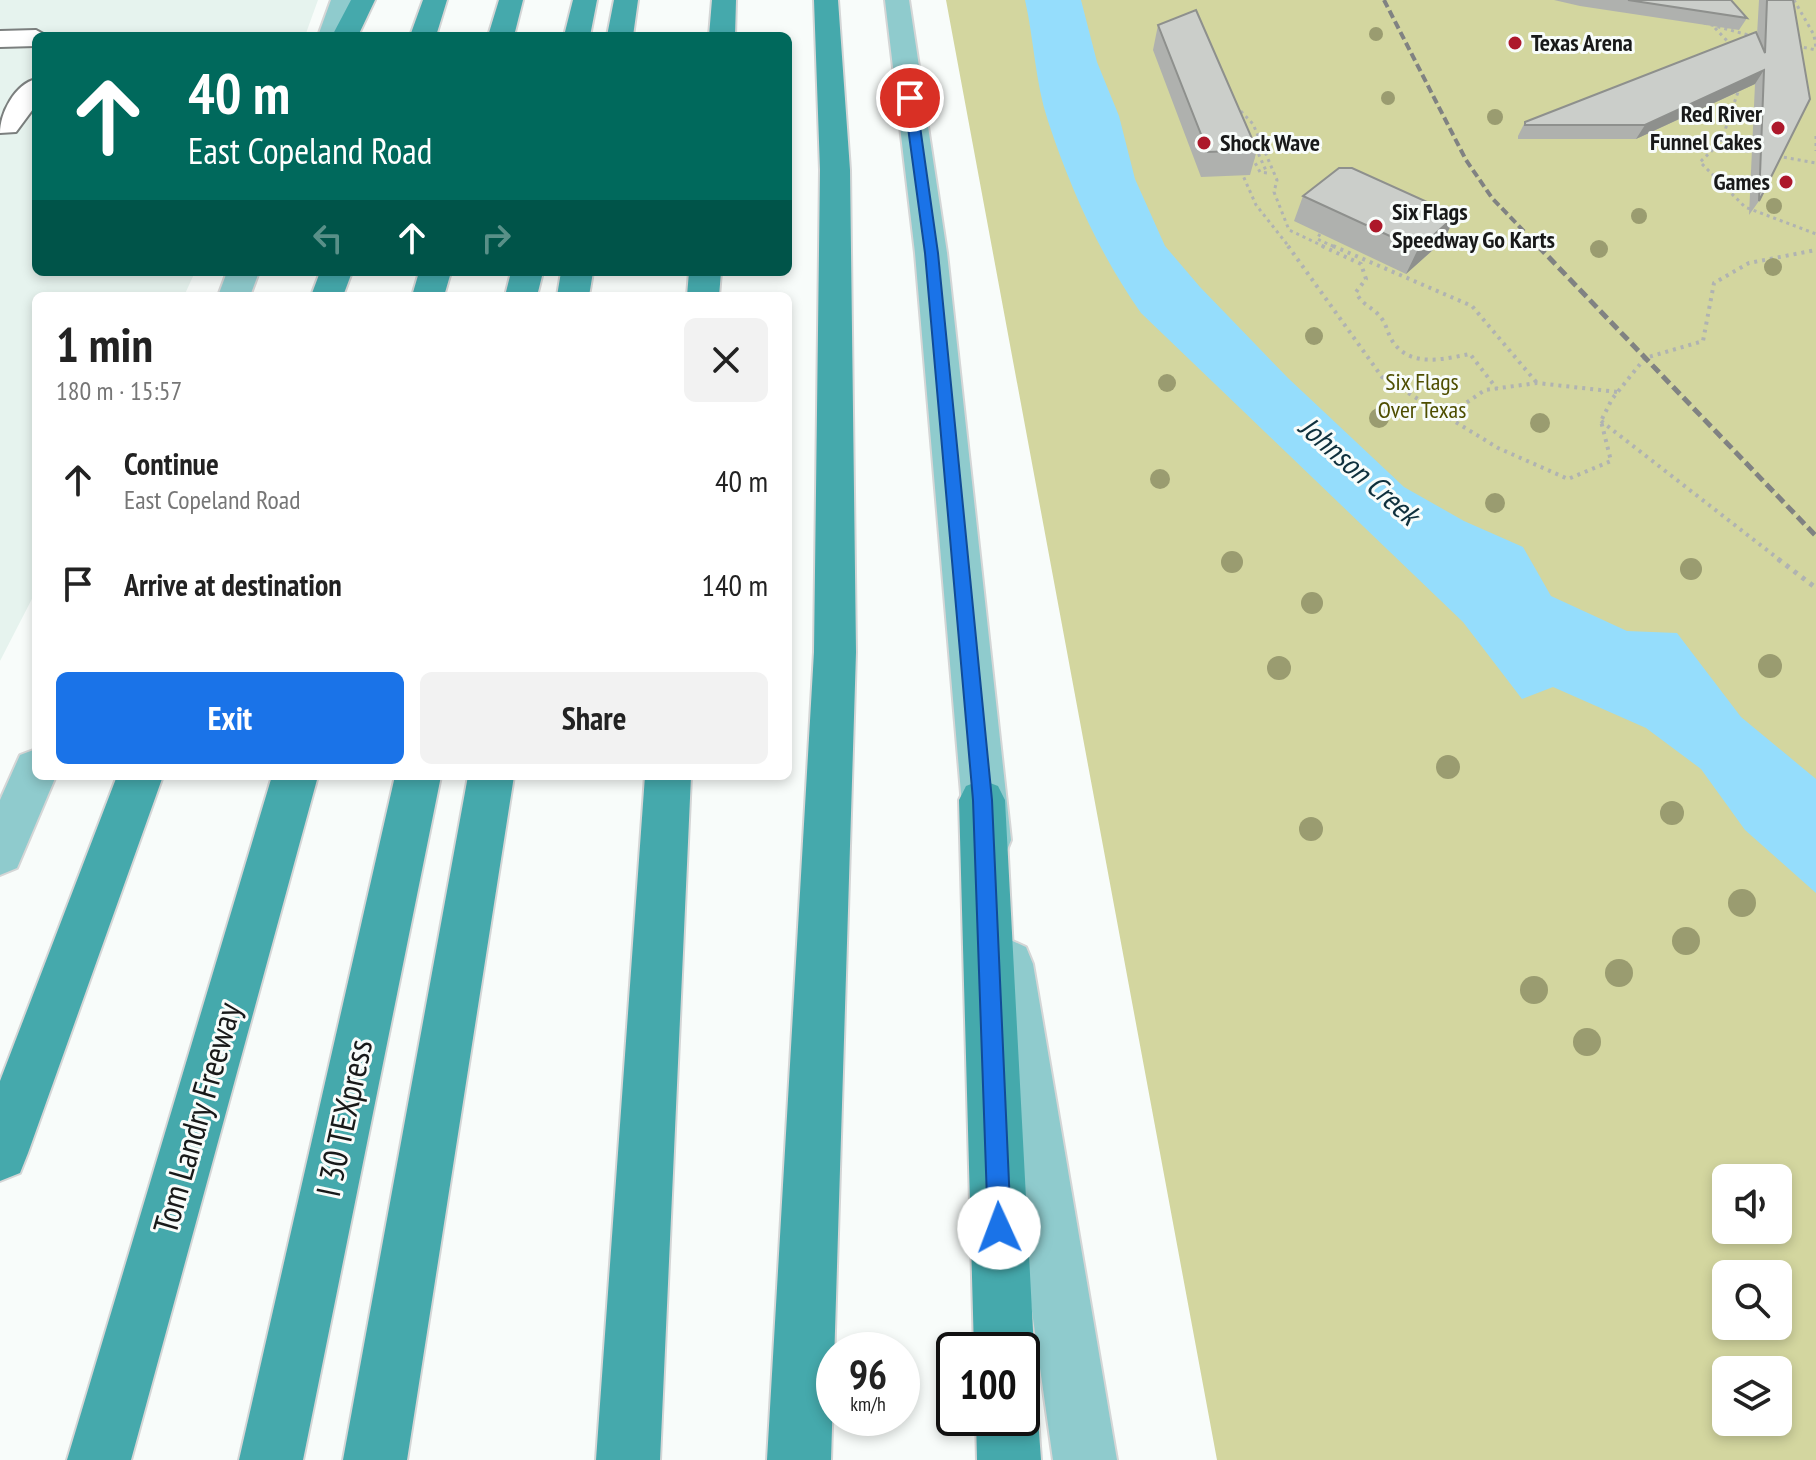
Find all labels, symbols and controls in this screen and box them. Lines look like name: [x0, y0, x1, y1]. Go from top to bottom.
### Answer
place label: Texas Arena: [1531, 27, 1633, 58]
marker: Texas Arena: [1506, 34, 1524, 52]
text: 40 m: [188, 57, 290, 129]
icon: ahead: [56, 64, 160, 168]
pin: [876, 64, 944, 132]
icon: arrive: [888, 76, 932, 120]
place label: Red River Funnel Cakes: [1650, 98, 1763, 157]
marker: Red River Funnel Cakes: [1769, 119, 1787, 137]
text: East Copeland Road: [188, 127, 432, 174]
place label: Shock Wave: [1220, 127, 1320, 158]
marker: Shock Wave: [1195, 134, 1213, 152]
place label: Games: [1713, 166, 1770, 197]
marker: Games: [1777, 173, 1795, 191]
place label: Six Flags Speedway Go Karts: [1392, 196, 1555, 255]
icon: left: [306, 216, 350, 260]
icon: ahead: [390, 216, 434, 260]
icon: right: [474, 216, 518, 260]
marker: Six Flags Speedway Go Karts: [1367, 217, 1385, 235]
text: 1 min: [56, 313, 153, 375]
button: close: [684, 318, 768, 402]
park label: Six Flags Over Texas: [1378, 366, 1466, 425]
text: 180 m · 15:57: [56, 374, 182, 407]
water label: Johnson Creek: [1291, 406, 1431, 535]
text: Continue: [124, 444, 219, 483]
icon: ahead: [56, 458, 100, 502]
text: 40 m: [715, 461, 768, 500]
text: East Copeland Road: [124, 483, 300, 516]
icon: arrive: [56, 562, 100, 606]
text: Arrive at destination: [124, 565, 342, 604]
text: 140 m: [702, 565, 768, 604]
button: Exit: [56, 672, 404, 764]
button: Share: [420, 672, 768, 764]
street label: Tom Landry Freeway: [142, 997, 250, 1238]
street label: I 30 TEXpress: [305, 1035, 381, 1200]
map controls: [1712, 1164, 1792, 1436]
button: sound: [1712, 1164, 1792, 1244]
position arrow: [957, 1186, 1041, 1270]
button: search: [1712, 1260, 1792, 1340]
speed limit sign: 100: [936, 1332, 1040, 1436]
text: 96: [849, 1348, 887, 1400]
button: layers: [1712, 1356, 1792, 1436]
text: km/h: [850, 1391, 886, 1417]

